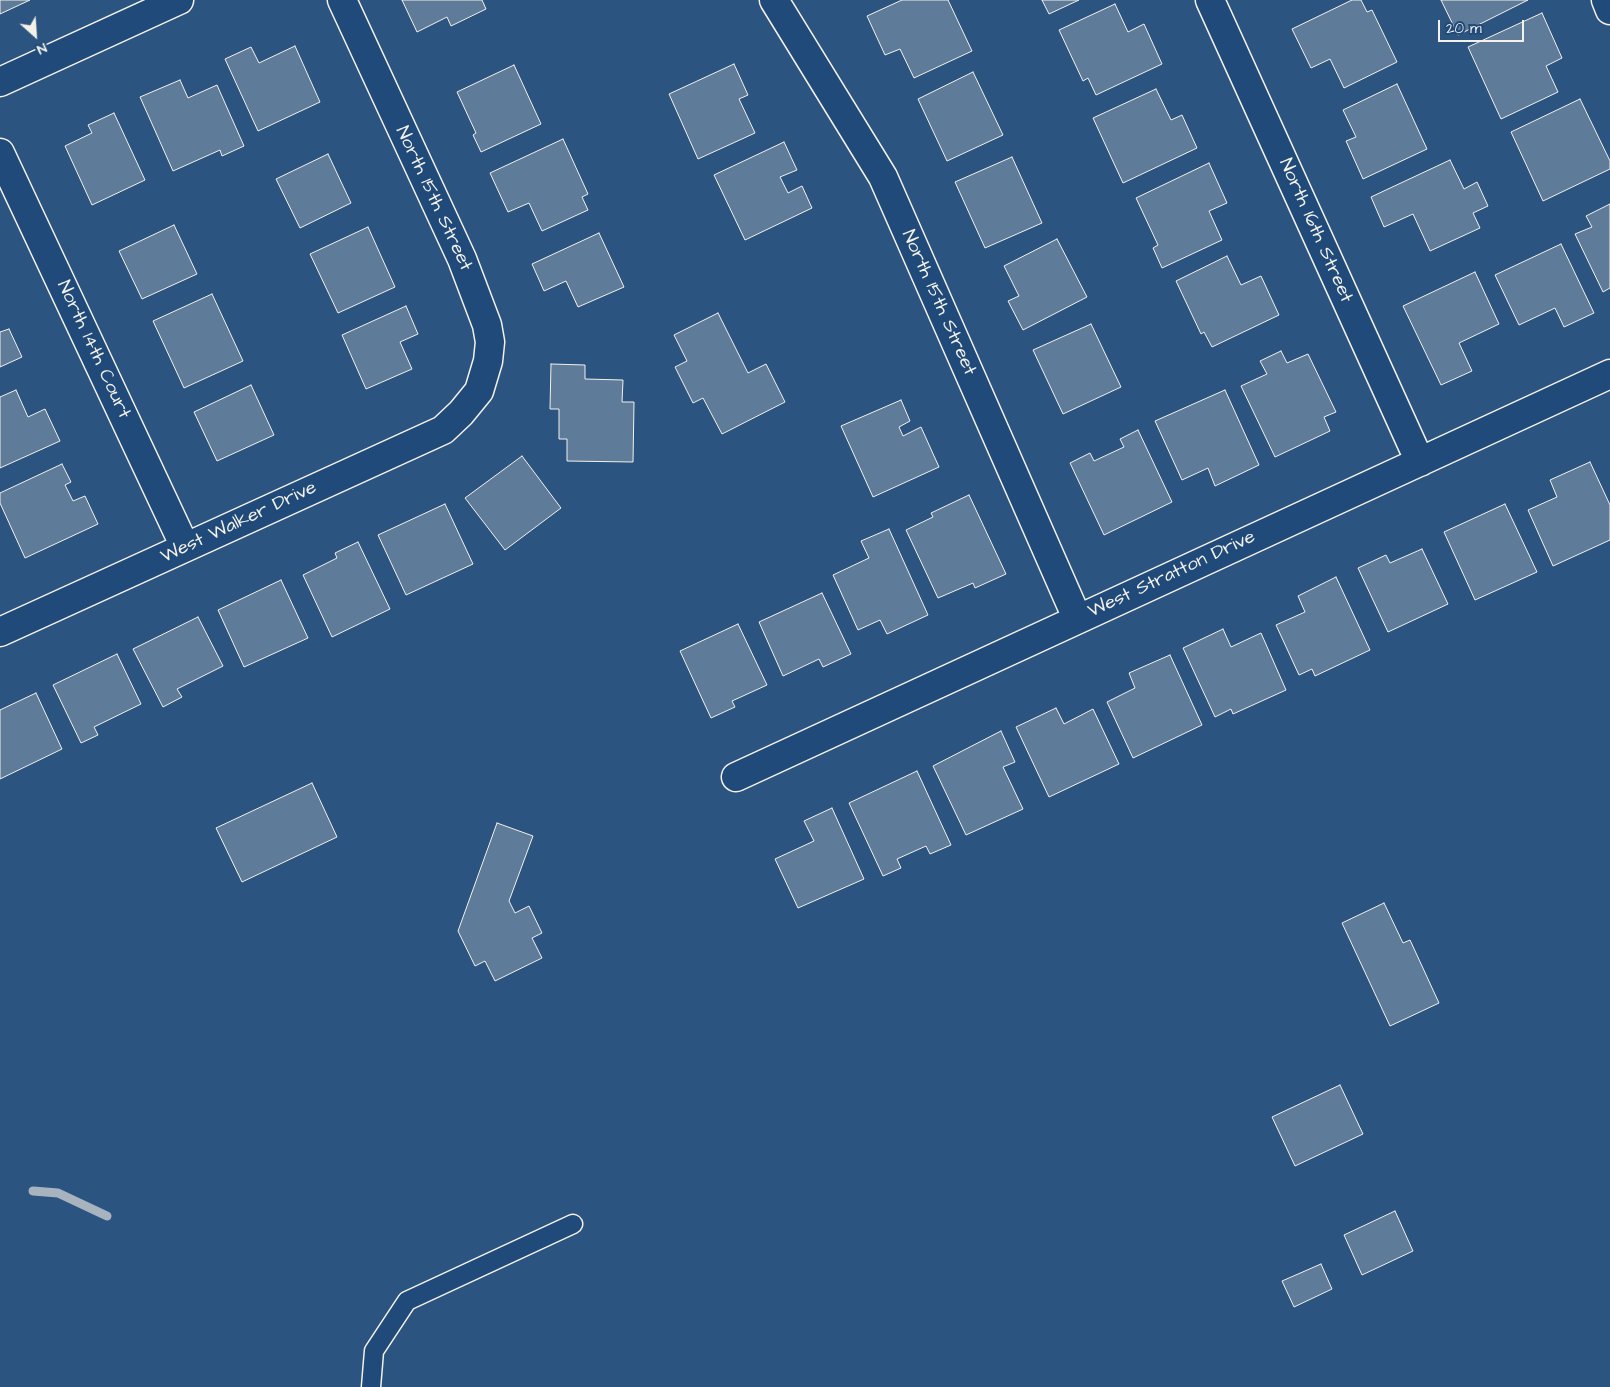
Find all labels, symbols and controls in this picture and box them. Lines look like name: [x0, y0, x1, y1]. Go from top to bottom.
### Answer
north arrow: [10, 10, 60, 60]
scale bar: [1440, 10, 1526, 42]
text: 20 m: [1446, 18, 1482, 39]
text: N: [33, 38, 50, 59]
street label: North 15th Street: [389, 123, 477, 275]
street label: North 16th Street: [1273, 155, 1357, 307]
street label: North 15th Street: [896, 227, 980, 379]
street label: North 14th Court: [51, 277, 135, 423]
street label: West Walker Drive: [157, 477, 321, 569]
street label: West Stratton Drive: [1085, 526, 1259, 624]

